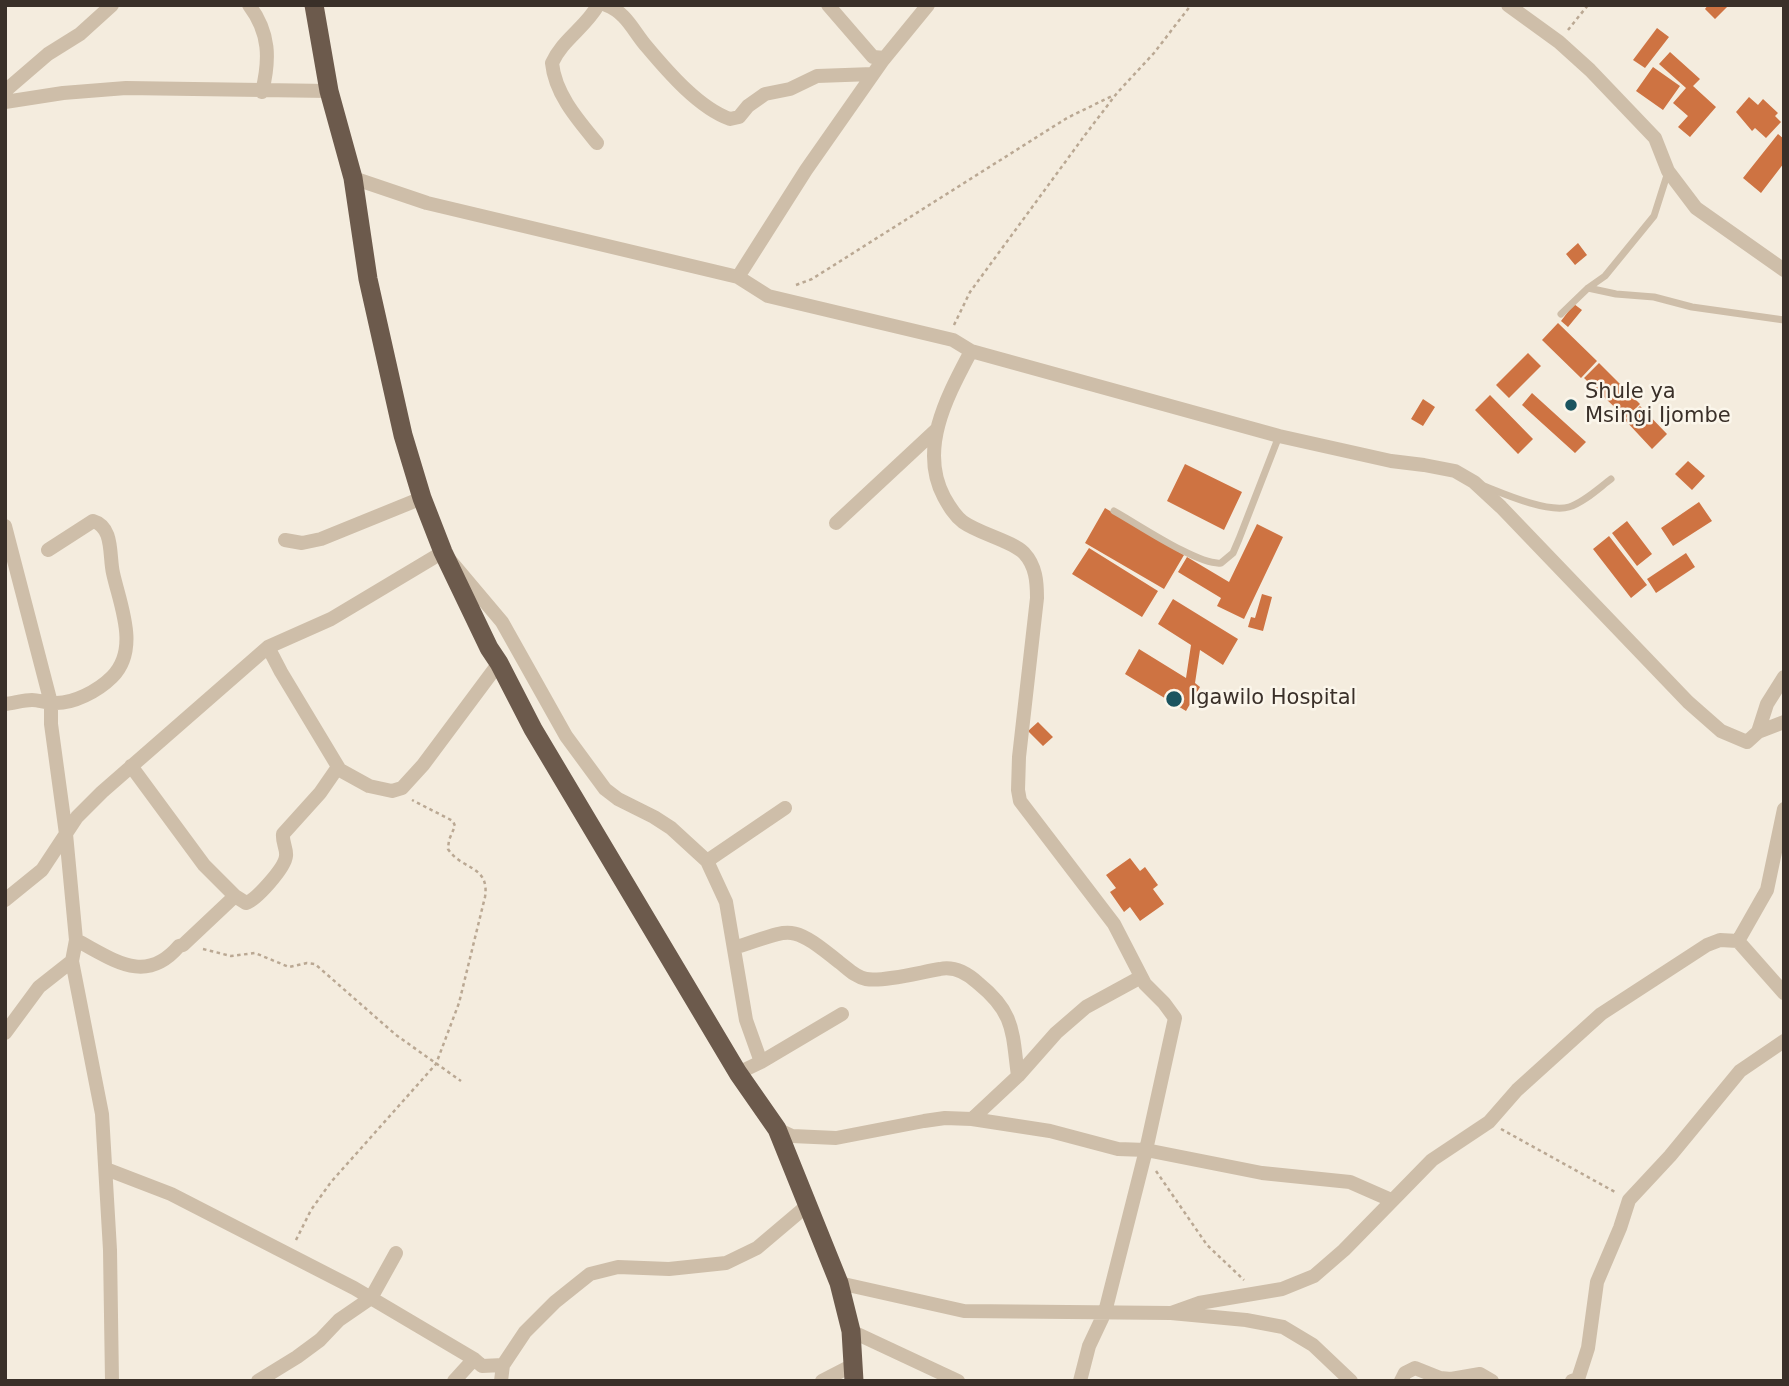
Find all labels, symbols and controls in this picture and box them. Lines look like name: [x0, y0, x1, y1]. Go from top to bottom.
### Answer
place label: Shule ya Msingi Ijombe: [1585, 380, 1731, 430]
marker: Shule ya Msingi Ijombe: [1563, 397, 1579, 413]
place label: Igawilo Hospital: [1190, 686, 1356, 712]
marker: Igawilo Hospital: [1164, 689, 1184, 709]

